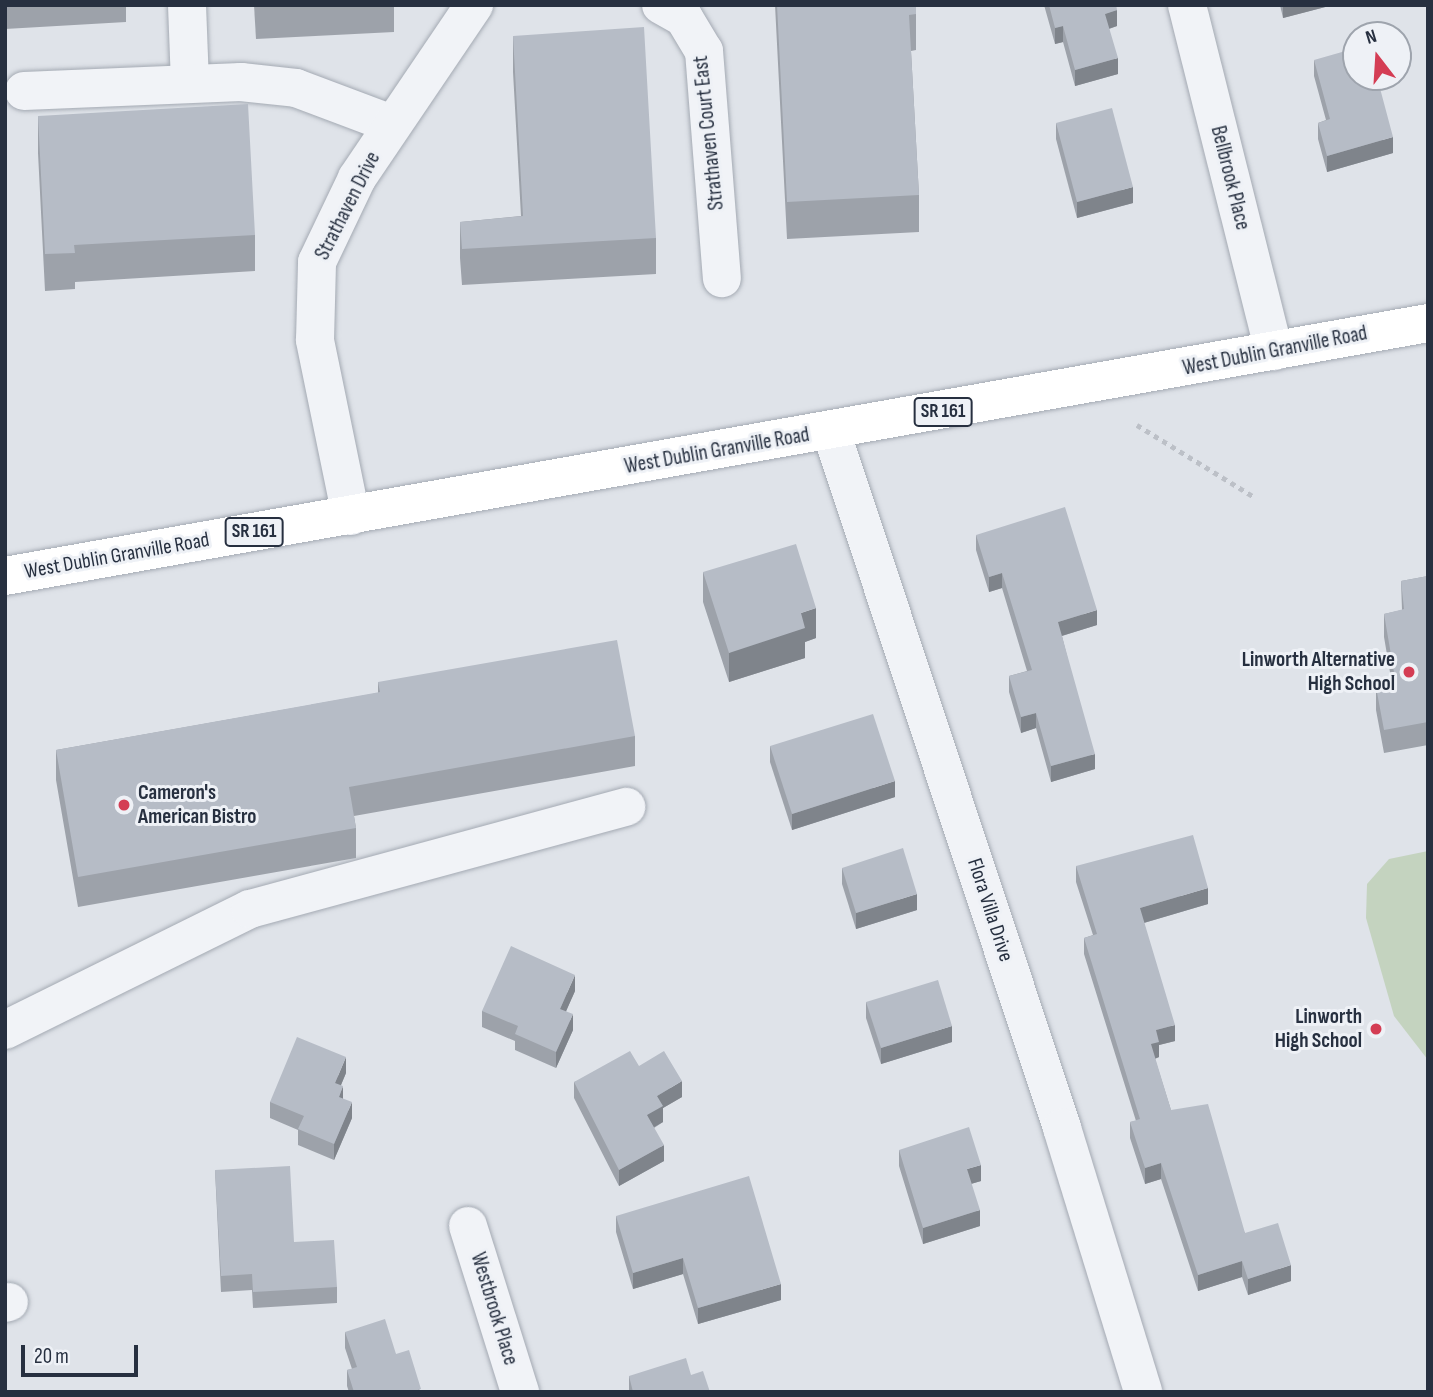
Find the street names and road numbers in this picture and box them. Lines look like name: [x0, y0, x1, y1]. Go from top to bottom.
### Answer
street label: Strathaven Court East: [688, 55, 730, 211]
street label: Bellbrook Place: [1205, 123, 1255, 233]
street label: Strathaven Drive: [310, 148, 386, 264]
street label: West Dublin Granville Road: [1181, 321, 1369, 381]
road number: SR 161: [913, 396, 973, 428]
street label: West Dublin Granville Road: [623, 422, 811, 480]
road number: SR 161: [224, 516, 284, 548]
street label: West Dublin Granville Road: [23, 527, 211, 585]
street label: Flora Villa Drive: [961, 855, 1019, 965]
street label: Westbrook Place: [465, 1250, 523, 1368]

